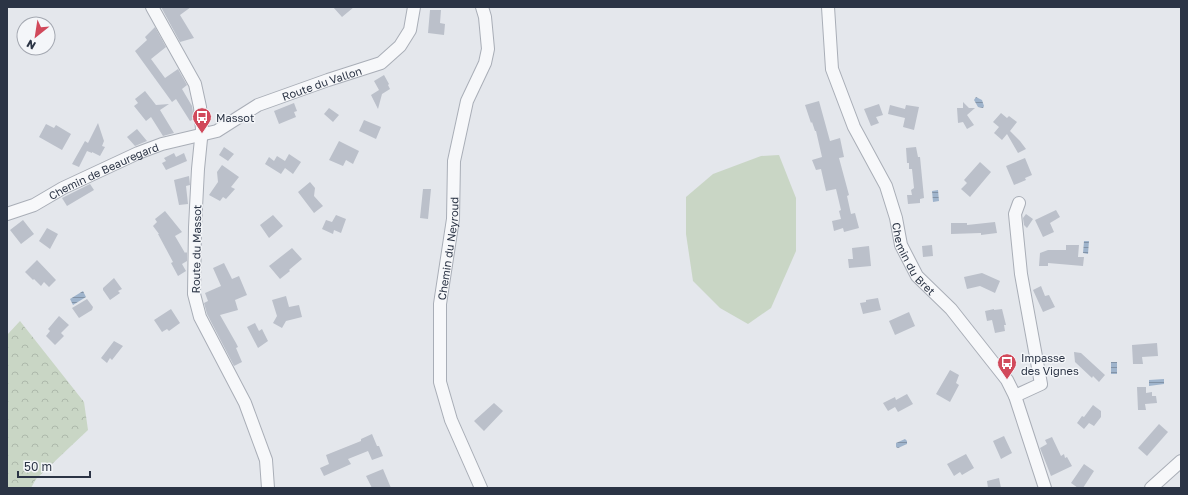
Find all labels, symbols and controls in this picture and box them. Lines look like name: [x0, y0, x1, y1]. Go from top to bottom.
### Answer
north arrow: [16, 16, 56, 56]
text: N: [24, 37, 38, 53]
street label: Route du Vallon: [280, 63, 363, 102]
bus stop icon: Massot: [191, 106, 213, 134]
place label: Massot: [216, 111, 254, 124]
street label: Chemin de Beauregard: [46, 139, 160, 202]
street label: Chemin du Neyroud: [434, 197, 460, 301]
street label: Route du Massot: [189, 205, 203, 293]
street label: Chemin du Bret: [890, 221, 938, 297]
place label: Impasse des Vignes: [1021, 351, 1079, 377]
bus stop icon: Impasse des Vignes: [996, 352, 1018, 380]
scale bar: [18, 453, 90, 479]
text: 50 m: [24, 459, 52, 474]

